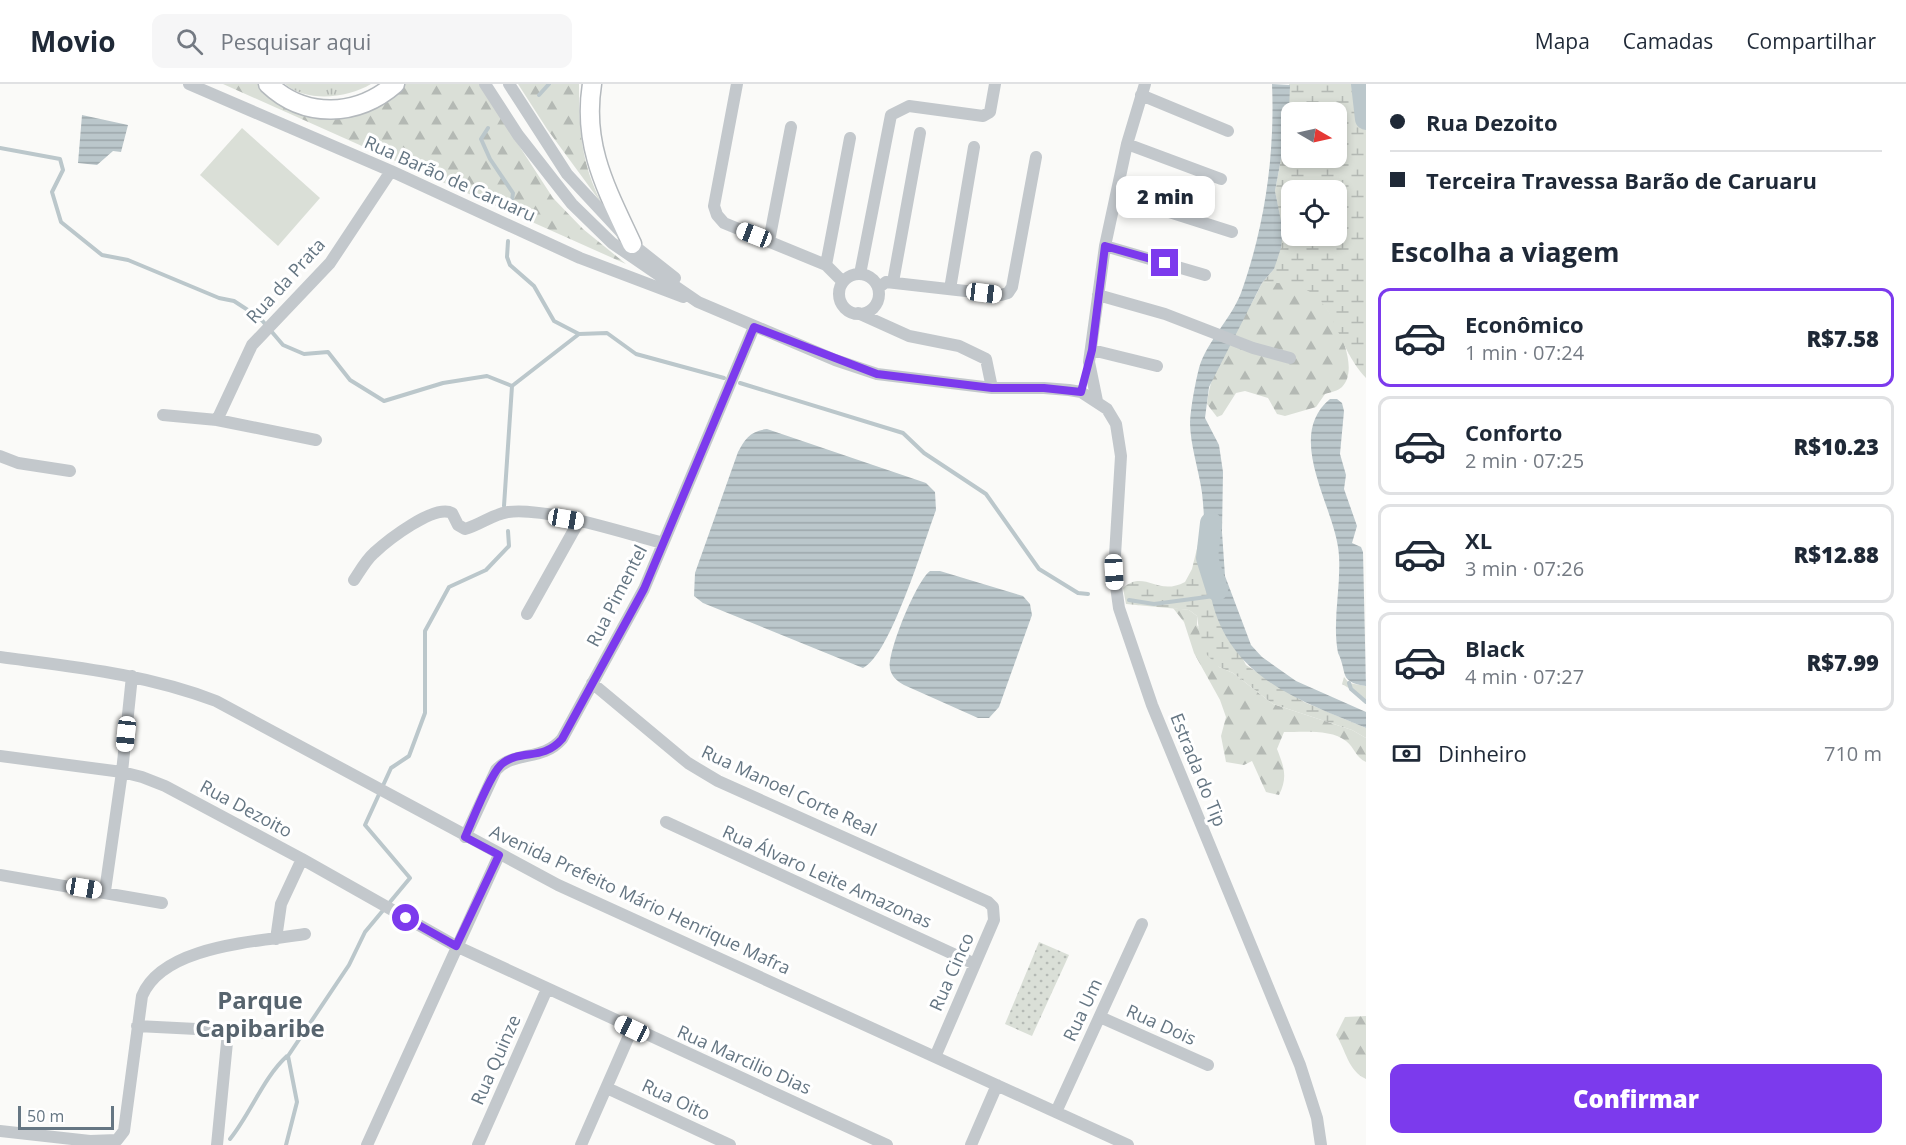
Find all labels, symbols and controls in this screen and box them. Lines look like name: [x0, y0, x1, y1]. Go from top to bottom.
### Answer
search box: [152, 14, 572, 68]
text: Movio: [30, 22, 116, 60]
icon: search: [173, 25, 206, 58]
text: Pesquisar aqui: [221, 26, 371, 56]
text: Mapa: [1535, 27, 1590, 55]
text: Camadas: [1623, 27, 1713, 55]
text: Compartilhar: [1746, 27, 1876, 55]
north arrow: [1281, 102, 1347, 168]
map controls: [1281, 102, 1347, 246]
text: Rua Dezoito: [1426, 107, 1558, 137]
street label: Rua Barão de Caruaru: [361, 129, 540, 227]
text: Terceira Travessa Barão de Caruaru: [1426, 165, 1817, 195]
callout: 2 min: [1116, 176, 1214, 218]
button: locate: [1281, 180, 1347, 246]
text: 2 min: [1137, 183, 1194, 210]
car: [734, 220, 774, 250]
street label: Rua da Prata: [240, 232, 330, 328]
text: Escolha a viagem: [1390, 233, 1619, 270]
route end: [1151, 249, 1178, 276]
car: [965, 282, 1003, 304]
text: Econômico: [1465, 309, 1584, 339]
icon: car: [1393, 311, 1447, 365]
text: R$7.58: [1806, 323, 1879, 353]
text: 1 min · 07:24: [1465, 339, 1584, 366]
text: Conforto: [1465, 417, 1562, 447]
icon: car: [1393, 419, 1447, 473]
text: R$10.23: [1793, 431, 1879, 461]
text: 2 min · 07:25: [1465, 447, 1584, 474]
car: [547, 507, 585, 531]
text: XL: [1465, 525, 1492, 555]
icon: car: [1393, 527, 1447, 581]
text: R$12.88: [1793, 539, 1879, 569]
street label: Rua Pimentel: [580, 541, 652, 650]
car: [1104, 554, 1124, 590]
text: 3 min · 07:26: [1465, 555, 1584, 582]
text: Black: [1465, 633, 1525, 663]
icon: car: [1393, 635, 1447, 689]
text: R$7.99: [1806, 647, 1879, 677]
text: 4 min · 07:27: [1465, 663, 1584, 690]
street label: Estrada do Tip: [1165, 709, 1233, 830]
car: [115, 715, 137, 753]
icon: cash: [1390, 737, 1423, 770]
text: Dinheiro: [1438, 738, 1527, 768]
street label: Rua Manoel Corte Real: [698, 739, 881, 841]
text: 710 m: [1824, 740, 1882, 767]
street label: Rua Dezoito: [196, 774, 297, 842]
street label: Avenida Prefeito Mário Henrique Mafra: [486, 819, 795, 979]
street label: Rua Álvaro Leite Amazonas: [719, 819, 936, 933]
car: [65, 876, 103, 900]
route start: [392, 904, 419, 931]
street label: Rua Cinco: [923, 929, 979, 1014]
street label: Rua Um: [1057, 974, 1107, 1045]
district label: Parque Capibaribe: [195, 983, 325, 1044]
street label: Rua Dois: [1123, 998, 1200, 1050]
street label: Rua Quinze: [465, 1011, 526, 1108]
car: [612, 1013, 652, 1045]
street label: Rua Marcilio Dias: [674, 1019, 815, 1099]
button: Confirmar: [1390, 1064, 1882, 1133]
street label: Rua Oito: [638, 1073, 714, 1125]
scale bar: [18, 1103, 114, 1130]
text: 50 m: [27, 1105, 64, 1127]

